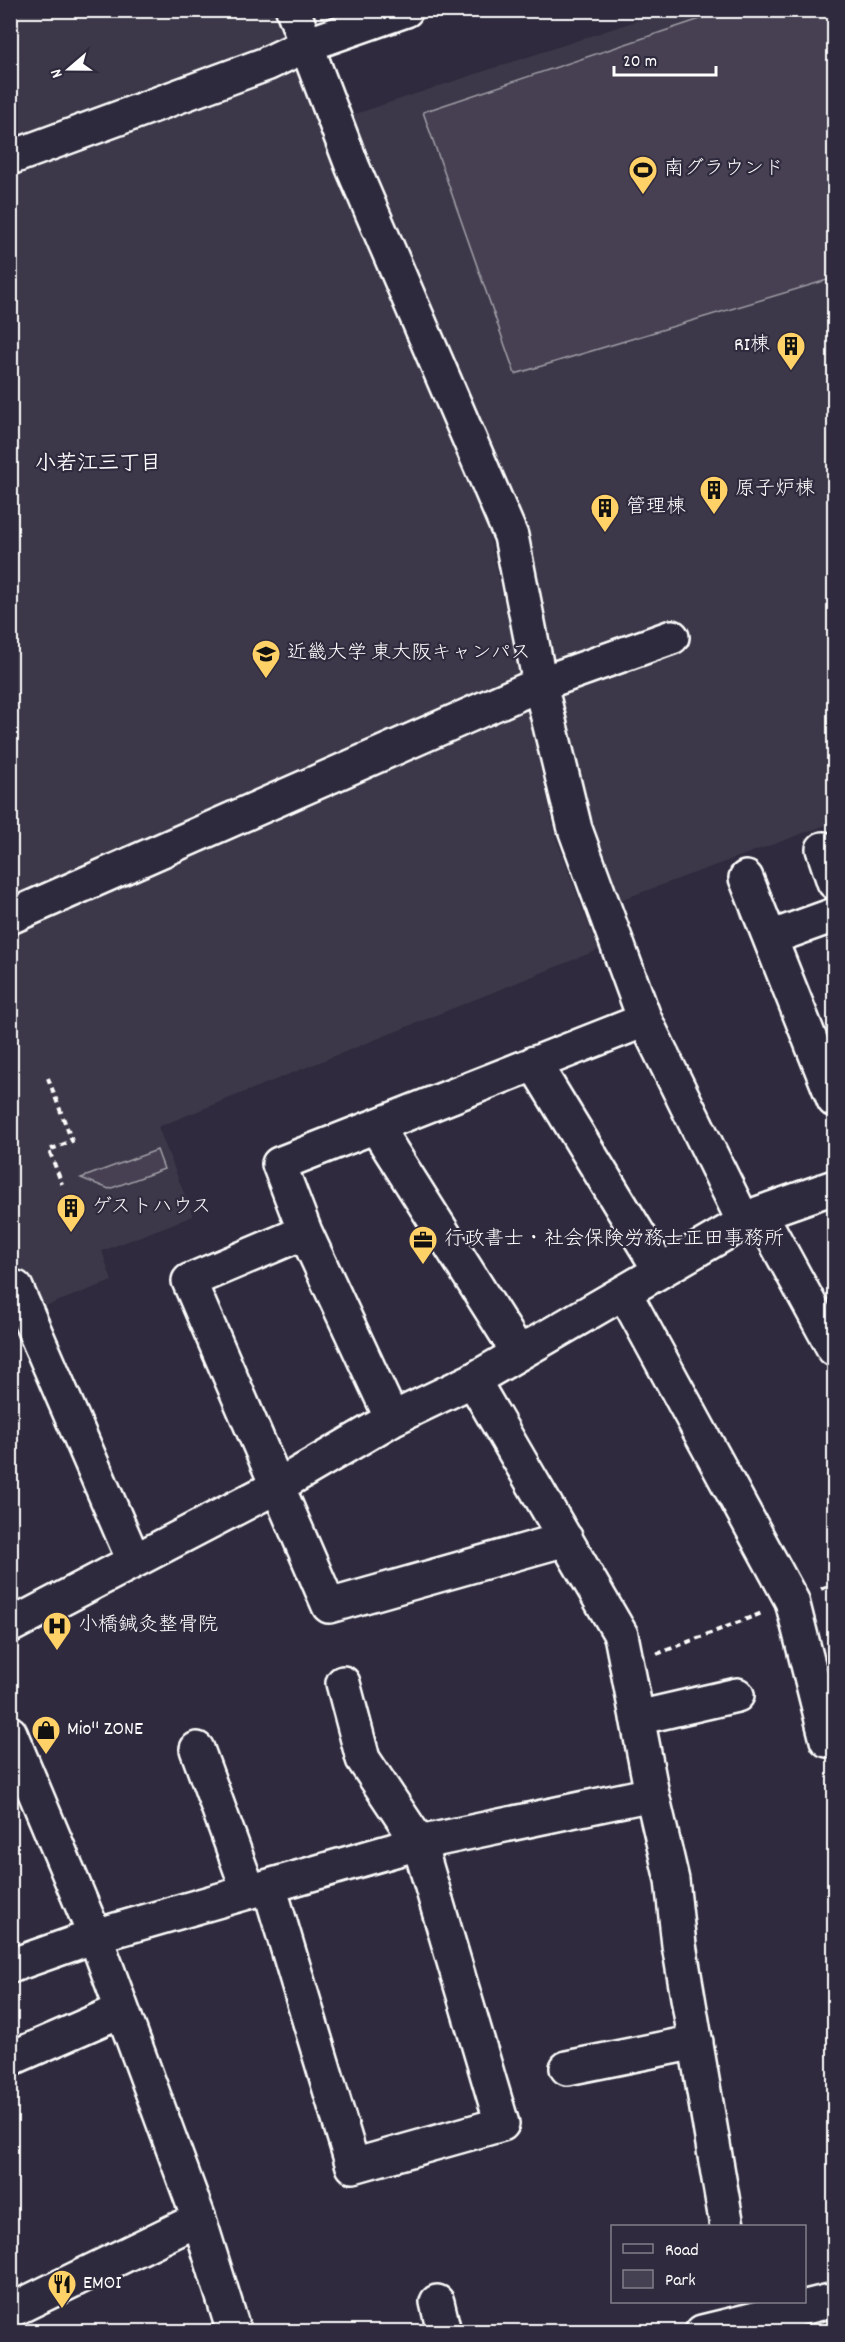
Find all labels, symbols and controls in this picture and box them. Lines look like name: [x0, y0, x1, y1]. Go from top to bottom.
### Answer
north arrow: [39, 39, 99, 99]
scale bar: [614, 39, 716, 77]
text: 20 m: [623, 50, 657, 75]
text: N: [45, 66, 69, 81]
sports icon: 南グラウンド: [627, 154, 659, 196]
place label: 南グラウンド: [664, 156, 784, 184]
building icon: RI棟: [775, 330, 807, 372]
place label: RI棟: [734, 332, 770, 360]
district label: 小若江三丁目: [35, 450, 161, 480]
building icon: 原子炉棟: [698, 474, 730, 516]
place label: 原子炉棟: [735, 476, 815, 504]
building icon: 管理棟: [589, 492, 621, 534]
place label: 管理棟: [626, 494, 686, 522]
school or university icon: 近畿大学 東大阪キャンパス: [250, 638, 282, 680]
place label: 近畿大学 東大阪キャンパス: [287, 640, 531, 668]
building icon: ゲストハウス: [55, 1192, 87, 1234]
place label: ゲストハウス: [92, 1194, 211, 1222]
office icon: 行政書士・社会保険労務士正田事務所: [407, 1224, 439, 1266]
place label: 行政書士・社会保険労務士正田事務所: [444, 1226, 784, 1254]
hospital icon: 小橋鍼灸整骨院: [41, 1610, 73, 1652]
place label: 小橋鍼灸整骨院: [78, 1612, 218, 1640]
shop icon: Mio'' ZONE: [30, 1714, 62, 1756]
place label: Mio'' ZONE: [67, 1716, 143, 1744]
legend: [611, 2225, 806, 2303]
text: Road: [665, 2239, 699, 2264]
restaurant icon: EMOI: [46, 2268, 78, 2310]
text: Park: [665, 2269, 696, 2294]
place label: EMOI: [83, 2270, 121, 2298]

